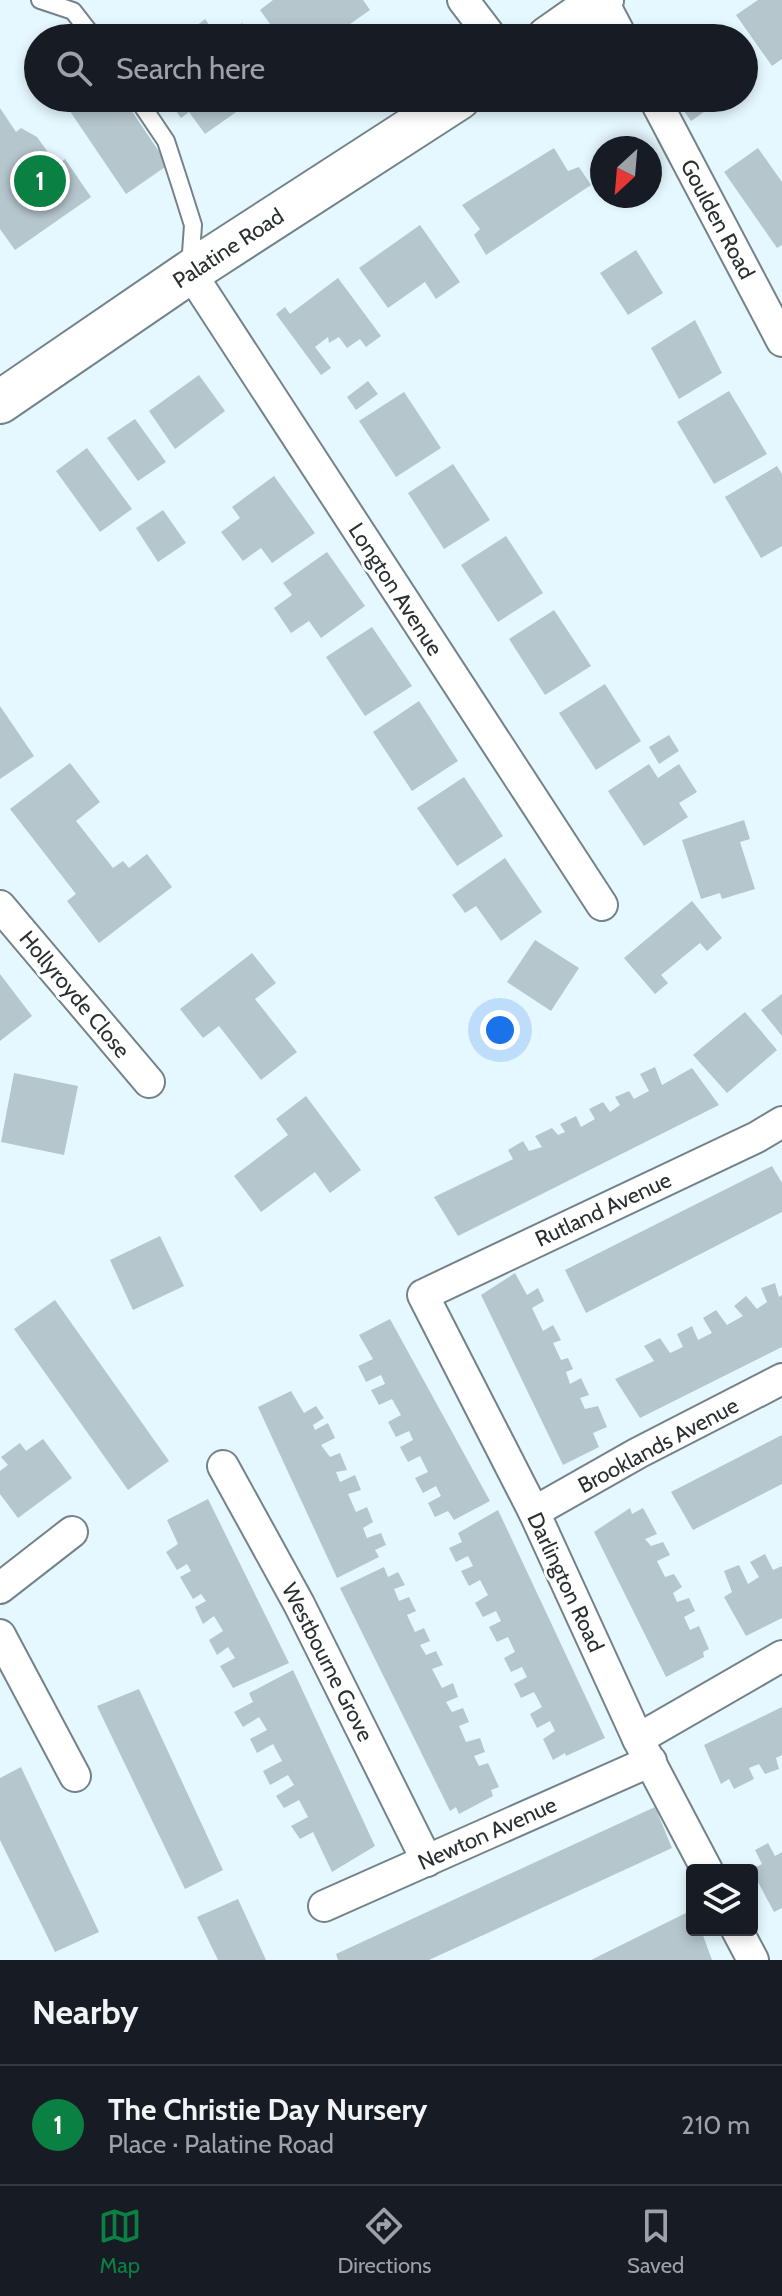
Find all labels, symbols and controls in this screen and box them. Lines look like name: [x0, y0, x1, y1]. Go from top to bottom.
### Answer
search box: [24, 24, 758, 112]
icon: search: [52, 46, 96, 90]
text: Search here: [116, 50, 265, 87]
north arrow: [590, 136, 662, 208]
pin: 1: [14, 151, 66, 211]
street label: Goulden Road: [675, 155, 760, 284]
street label: Palatine Road: [168, 203, 289, 294]
street label: Longton Avenue: [343, 518, 448, 661]
street label: Hollyroyde Close: [14, 925, 136, 1063]
your location: [480, 1010, 520, 1050]
street label: Rutland Avenue: [531, 1166, 675, 1253]
street label: Brooklands Avenue: [573, 1392, 743, 1499]
street label: Darlington Road: [521, 1508, 610, 1656]
street label: Westbourne Grove: [276, 1579, 379, 1746]
street label: Newton Avenue: [414, 1791, 561, 1876]
map controls: [686, 1864, 758, 1936]
button: layers: [686, 1864, 758, 1936]
text: Nearby: [32, 1991, 139, 2033]
text: The Christie Day Nursery: [108, 2091, 427, 2128]
text: 1: [53, 2109, 63, 2141]
text: 210 m: [681, 2109, 750, 2141]
text: Place · Palatine Road: [108, 2128, 334, 2160]
tab: Map: [98, 2204, 142, 2279]
tab: Directions: [337, 2204, 431, 2279]
tab: Saved: [627, 2204, 684, 2279]

